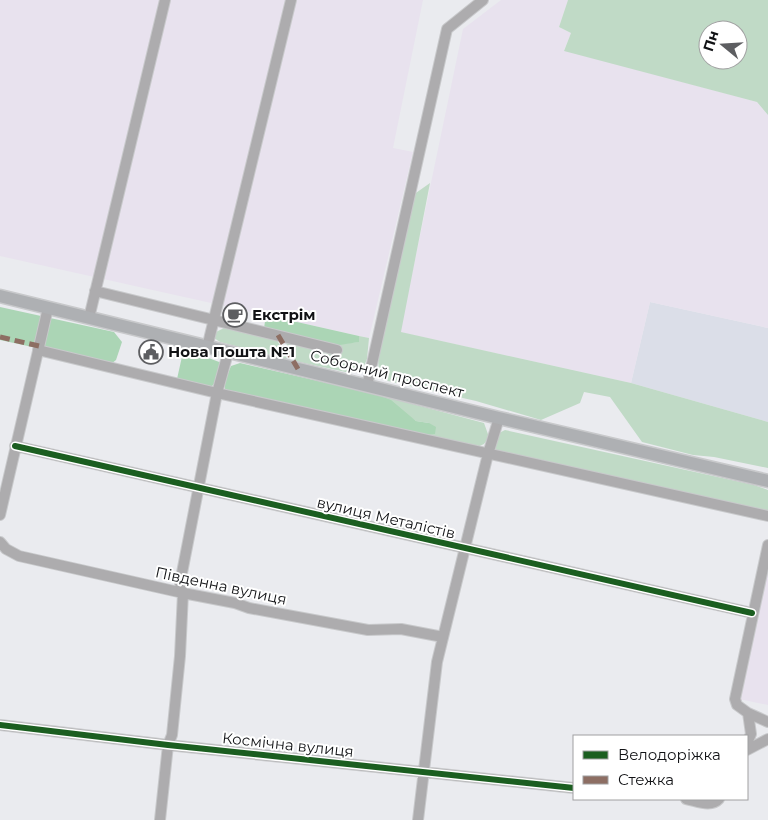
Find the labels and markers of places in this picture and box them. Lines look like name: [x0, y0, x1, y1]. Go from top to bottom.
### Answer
cafe icon: Екстрім: [222, 302, 248, 328]
place label: Екстрім: [252, 305, 316, 324]
public building icon: Нова Пошта №1: [138, 339, 164, 365]
place label: Нова Пошта №1: [168, 342, 295, 361]

